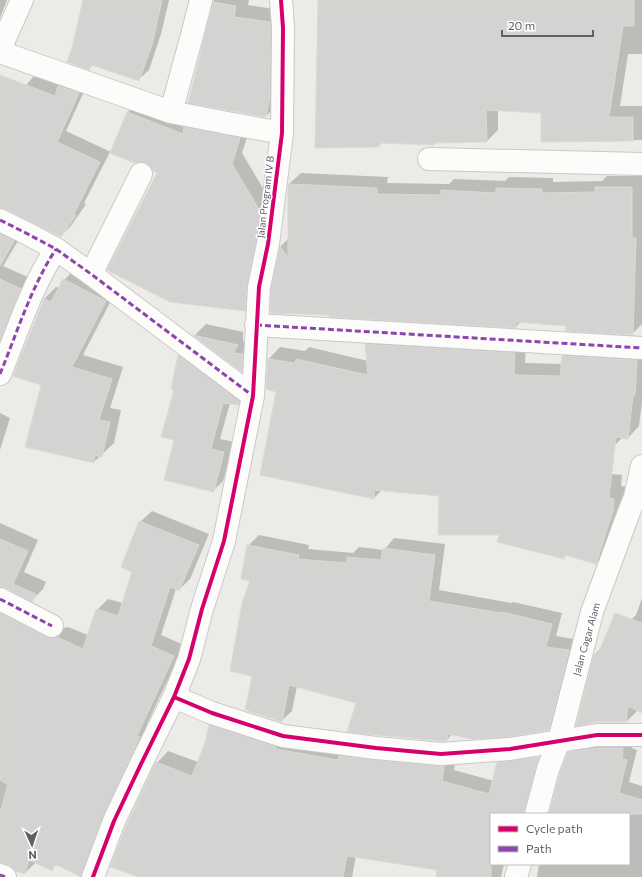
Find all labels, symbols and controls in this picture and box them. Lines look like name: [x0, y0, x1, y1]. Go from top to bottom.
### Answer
scale bar: [502, 12, 593, 38]
text: 20 m: [508, 18, 535, 32]
street label: Jalan Program IV B: [254, 155, 276, 239]
street label: Jalan Cagar Alam: [570, 601, 602, 677]
legend: [490, 813, 630, 865]
text: Cycle path: [526, 821, 583, 835]
north arrow: [12, 825, 52, 865]
text: Path: [526, 841, 552, 855]
text: N: [28, 849, 37, 862]

